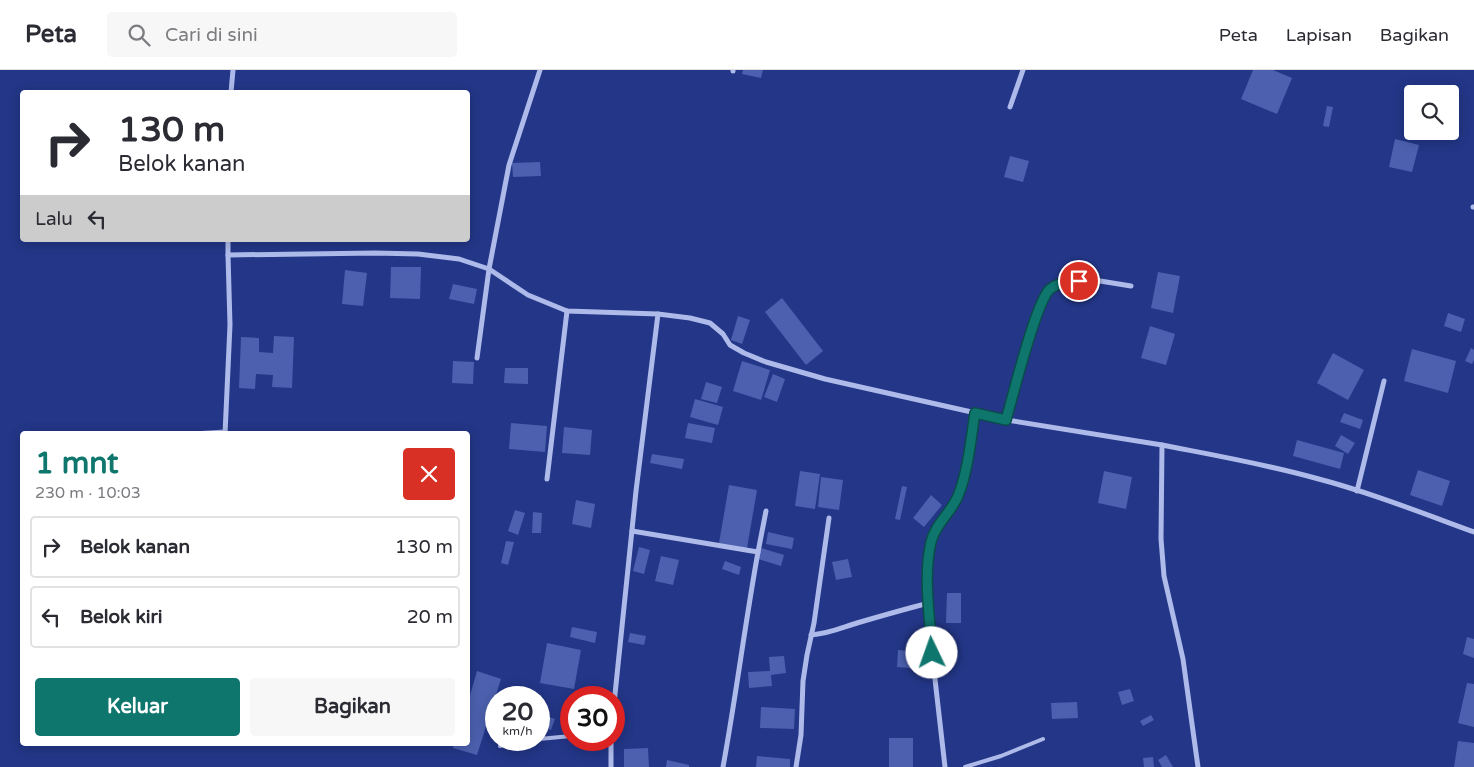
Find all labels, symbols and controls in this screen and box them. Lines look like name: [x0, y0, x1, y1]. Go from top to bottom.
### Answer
search box: [107, 12, 457, 57]
text: Peta: [25, 20, 77, 49]
icon: search: [125, 21, 153, 49]
text: Cari di sini: [165, 24, 258, 46]
text: Peta: [1219, 24, 1258, 46]
text: Lapisan: [1286, 24, 1352, 46]
text: Bagikan: [1380, 24, 1449, 46]
map controls: [1404, 85, 1459, 140]
button: search: [1404, 85, 1459, 140]
text: 130 m: [118, 109, 225, 151]
icon: right: [35, 110, 100, 175]
text: Belok kanan: [118, 151, 245, 177]
icon: left: [83, 205, 111, 233]
text: Lalu: [35, 208, 73, 230]
pin: [1058, 260, 1100, 302]
icon: arrive: [1065, 267, 1093, 295]
text: 1 mnt: [35, 445, 119, 482]
button: close: [403, 448, 455, 500]
text: 230 m · 10:03: [35, 483, 141, 503]
icon: right: [37, 533, 65, 561]
text: Belok kanan: [80, 536, 190, 558]
text: 130 m: [395, 536, 453, 558]
icon: left: [37, 603, 65, 631]
text: Belok kiri: [80, 606, 163, 628]
text: 20 m: [407, 606, 453, 628]
position arrow: [905, 626, 957, 678]
button: Keluar: [35, 678, 240, 736]
button: Bagikan: [250, 678, 455, 736]
speed limit sign: 30: [560, 686, 625, 751]
text: 20: [502, 697, 533, 727]
text: km/h: [502, 724, 533, 738]

